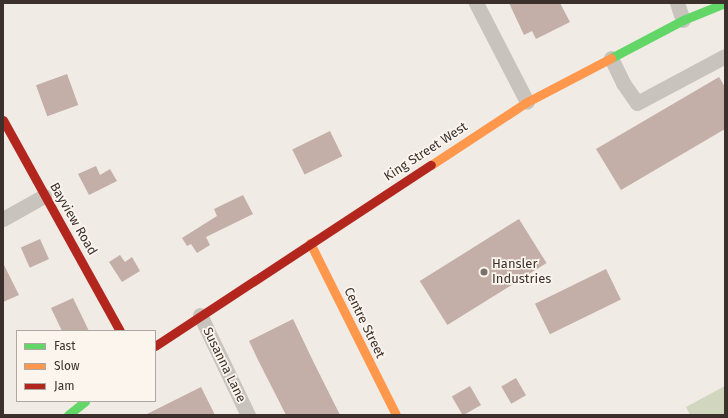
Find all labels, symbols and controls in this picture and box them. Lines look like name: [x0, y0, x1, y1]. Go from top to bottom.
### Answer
street label: King Street West: [381, 119, 471, 185]
street label: Bayview Road: [46, 180, 100, 258]
place label: Hansler Industries: [492, 257, 551, 288]
marker: Hansler Industries: [479, 267, 489, 277]
street label: Centre Street: [340, 285, 388, 361]
street label: Susanna Lane: [199, 325, 249, 405]
legend: [16, 330, 156, 402]
text: Fast: [54, 339, 76, 353]
text: Slow: [54, 359, 80, 373]
text: Jam: [54, 379, 74, 393]

